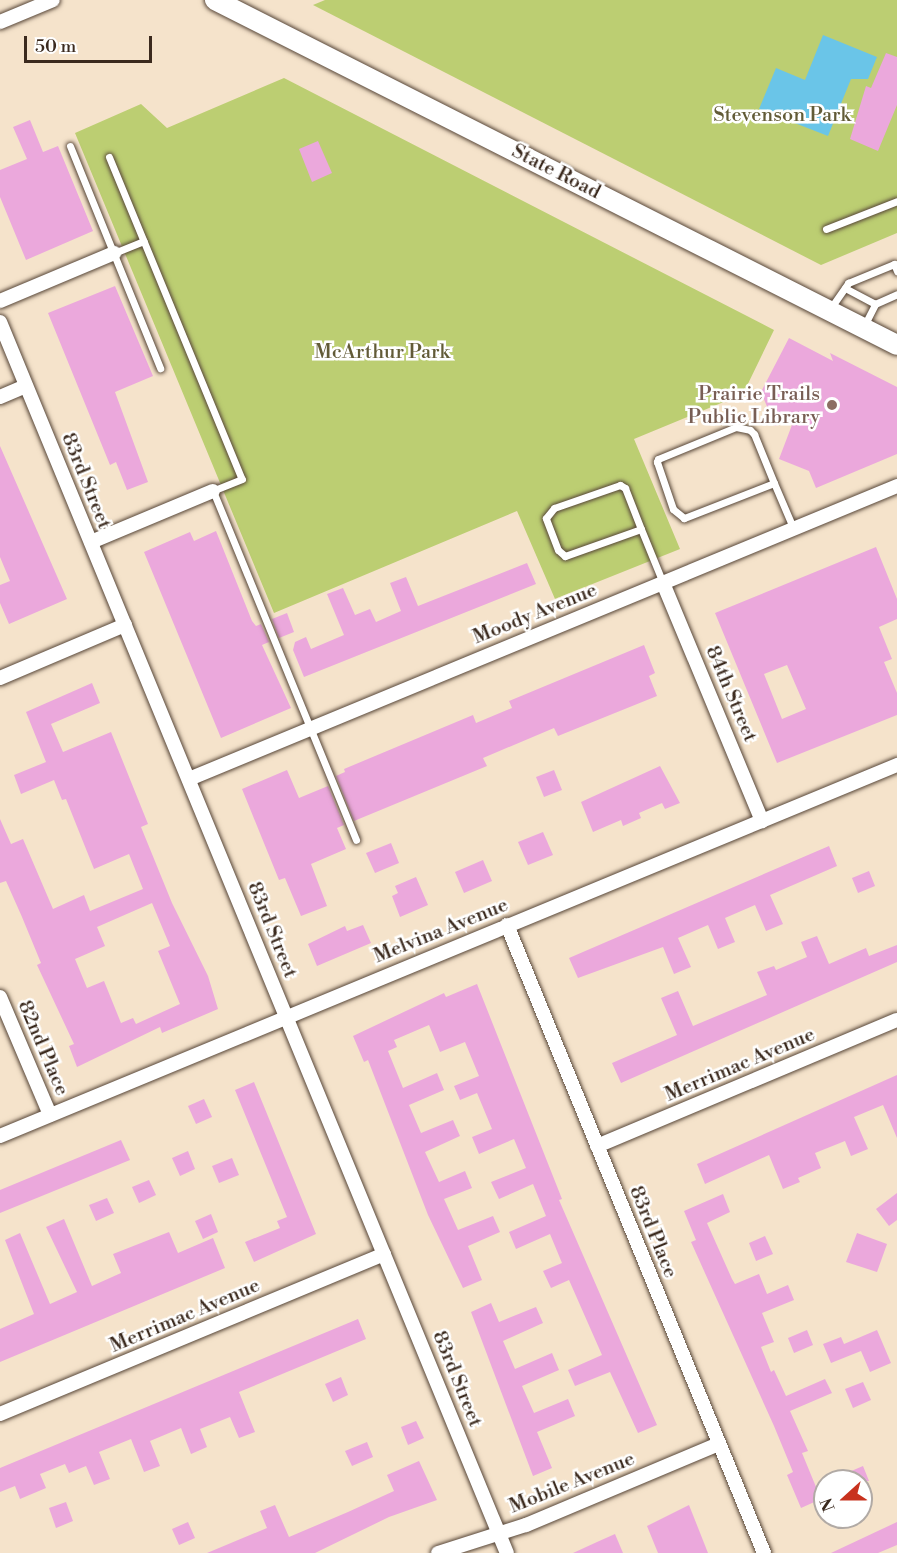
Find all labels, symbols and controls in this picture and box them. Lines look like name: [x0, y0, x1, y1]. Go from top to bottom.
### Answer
scale bar: [27, 24, 154, 62]
text: 50 m: [35, 35, 76, 58]
park label: Stevenson Park: [713, 103, 851, 127]
street label: State Road: [508, 139, 604, 205]
park label: McArthur Park: [314, 340, 450, 364]
place label: Prairie Trails Public Library: [688, 382, 820, 429]
marker: Prairie Trails Public Library: [825, 398, 839, 412]
street label: 83rd Street: [56, 429, 116, 533]
street label: Moody Avenue: [470, 578, 600, 650]
street label: 84th Street: [700, 642, 762, 746]
street label: 83rd Street: [242, 878, 302, 982]
street label: Melvina Avenue: [370, 893, 512, 969]
street label: 82nd Place: [12, 997, 74, 1099]
street label: Merrimac Avenue: [662, 1023, 818, 1107]
street label: 83rd Place: [624, 1182, 682, 1282]
street label: Merrimac Avenue: [107, 1274, 263, 1358]
street label: 83rd Street: [427, 1327, 487, 1431]
street label: Mobile Avenue: [506, 1447, 638, 1519]
north arrow: [813, 1469, 873, 1529]
text: N: [816, 1495, 840, 1514]

